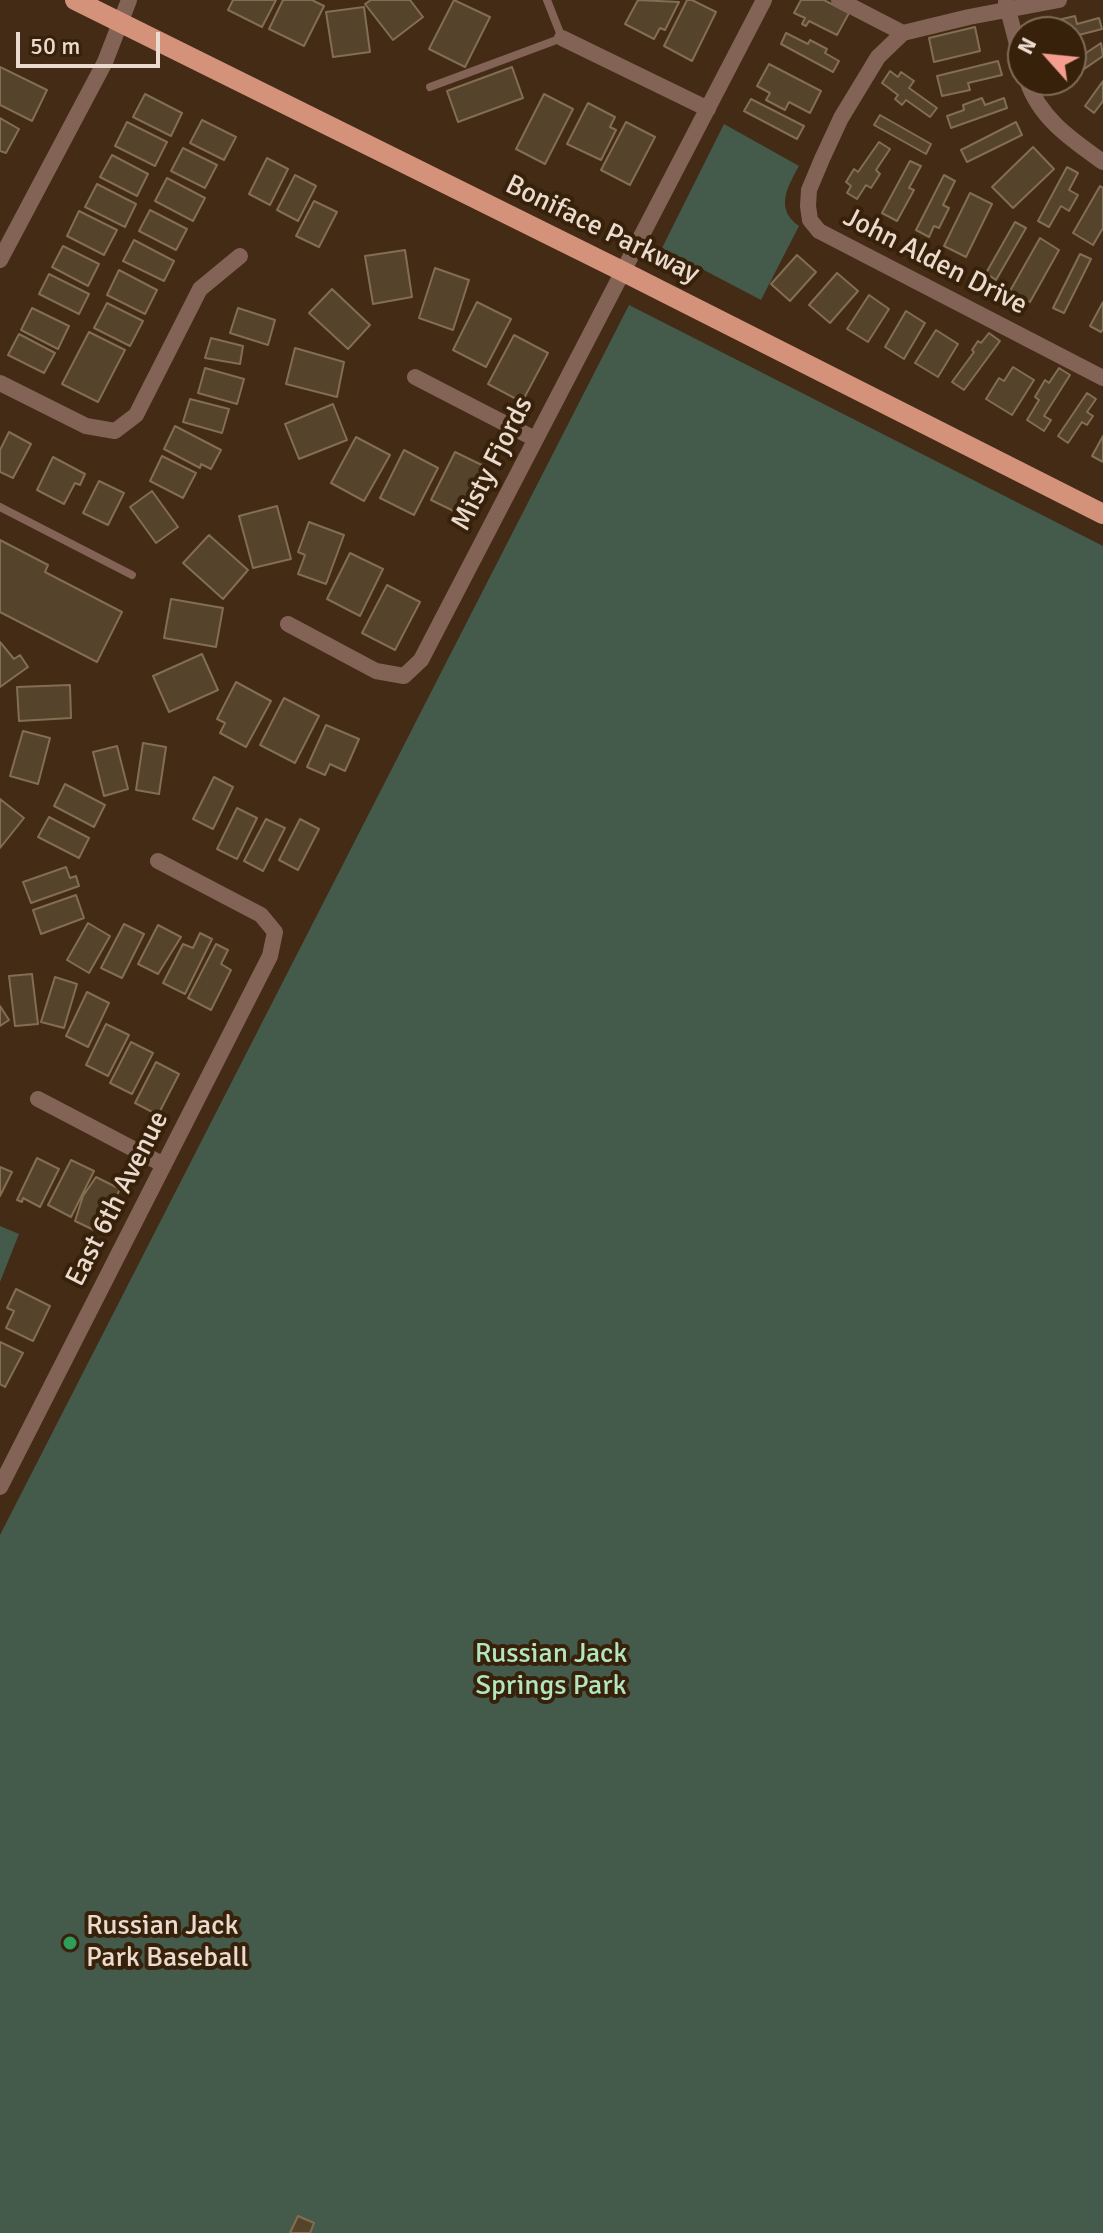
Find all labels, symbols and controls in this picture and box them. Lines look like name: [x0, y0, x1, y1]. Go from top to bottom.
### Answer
scale bar: [20, 16, 164, 66]
north arrow: [1007, 16, 1087, 96]
text: 50 m: [30, 31, 80, 61]
text: N: [1011, 33, 1042, 59]
street label: Boniface Parkway: [500, 169, 704, 291]
street label: John Alden Drive: [838, 201, 1032, 323]
street label: Misty Fjords: [445, 391, 541, 537]
street label: East 6th Avenue: [59, 1106, 177, 1292]
park label: Russian Jack Springs Park: [475, 1638, 627, 1704]
place label: Russian Jack Park Baseball: [86, 1910, 248, 1976]
marker: Russian Jack Park Baseball: [61, 1934, 79, 1952]

